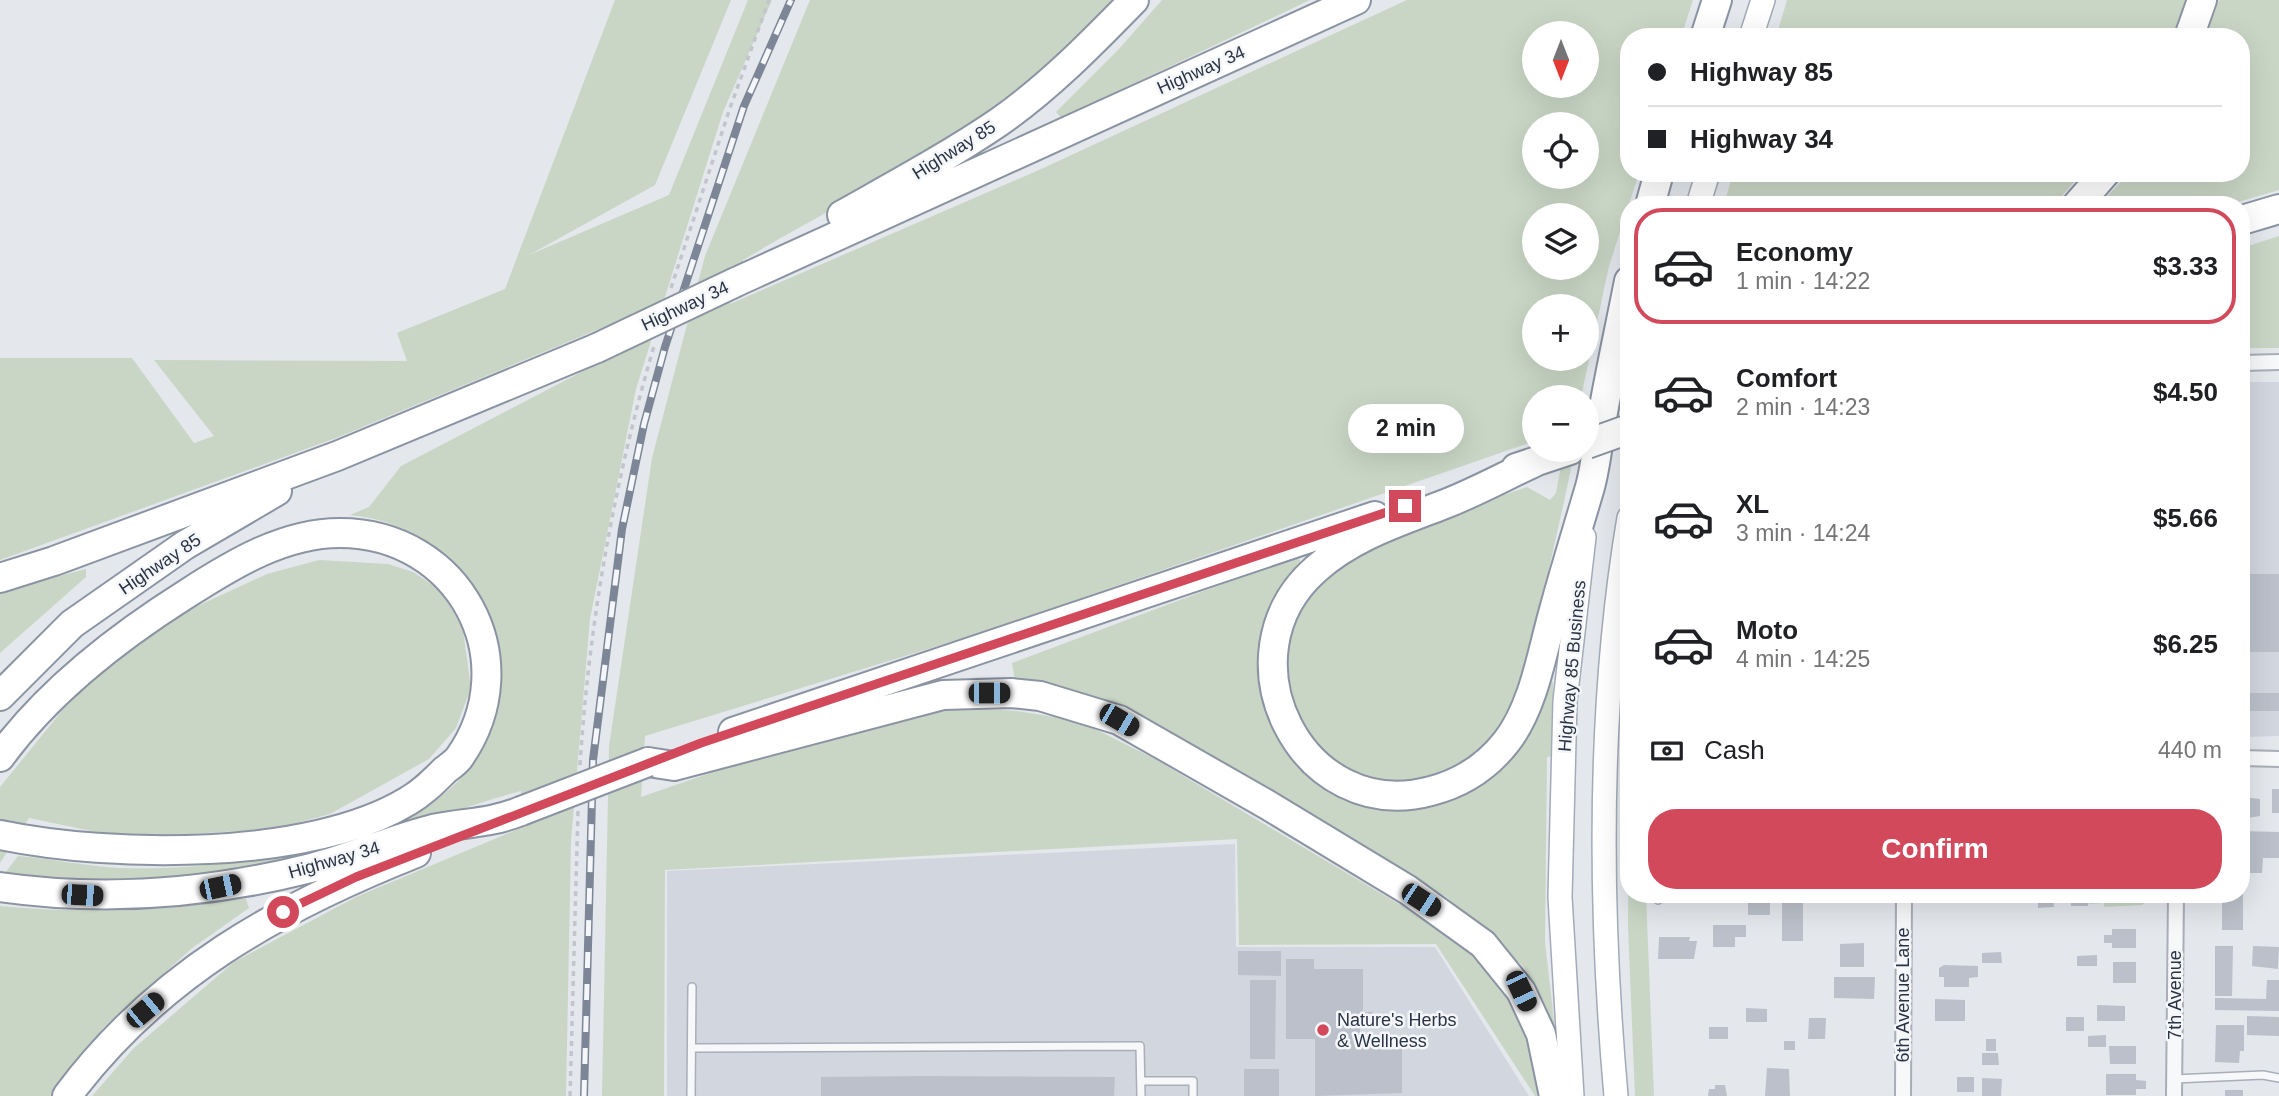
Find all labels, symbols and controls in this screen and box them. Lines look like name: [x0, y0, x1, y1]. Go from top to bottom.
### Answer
north arrow: [1522, 21, 1600, 98]
map controls: [1522, 21, 1599, 462]
street label: Highway 34: [1154, 42, 1248, 98]
text: Highway 85: [1690, 57, 1833, 87]
button: locate: [1522, 112, 1599, 189]
street label: Highway 85: [909, 117, 999, 183]
text: Highway 34: [1690, 124, 1833, 154]
button: layers: [1522, 203, 1599, 280]
icon: car: [1652, 235, 1715, 298]
text: Economy: [1736, 237, 1853, 267]
text: $3.33: [2153, 251, 2218, 281]
text: 1 min · 14:22: [1736, 268, 1870, 294]
street label: Highway 34: [638, 277, 732, 335]
button: +: [1522, 294, 1599, 371]
icon: car: [1652, 361, 1715, 424]
text: Comfort: [1736, 363, 1837, 393]
text: $4.50: [2153, 377, 2218, 407]
button: −: [1522, 385, 1599, 462]
text: 2 min · 14:23: [1736, 394, 1870, 420]
callout: 2 min: [1347, 405, 1463, 454]
text: 2 min: [1376, 415, 1436, 441]
icon: car: [1652, 487, 1715, 550]
text: XL: [1736, 489, 1769, 519]
route end: [1389, 490, 1421, 522]
text: $5.66: [2153, 503, 2218, 533]
text: 3 min · 14:24: [1736, 520, 1870, 546]
street label: Highway 85: [115, 529, 205, 599]
street label: Highway 85 Business: [1555, 579, 1589, 753]
icon: car: [1652, 613, 1715, 676]
text: Moto: [1736, 615, 1798, 645]
text: $6.25: [2153, 629, 2218, 659]
text: 4 min · 14:25: [1736, 646, 1870, 672]
car: [969, 683, 1011, 704]
car: [1096, 700, 1143, 740]
icon: cash: [1648, 732, 1686, 770]
text: Cash: [1704, 735, 1765, 765]
text: 440 m: [2158, 737, 2222, 763]
button: Confirm: [1648, 809, 2222, 889]
street label: Highway 34: [286, 837, 382, 883]
car: [198, 872, 243, 902]
car: [1398, 880, 1445, 920]
car: [61, 883, 104, 907]
route start: [267, 896, 299, 928]
street label: 6th Avenue Lane: [1893, 928, 1913, 1062]
street label: 7th Avenue: [2165, 950, 2185, 1040]
car: [1503, 968, 1540, 1014]
car: [123, 988, 168, 1032]
place label: Nature's Herbs & Wellness: [1337, 1010, 1456, 1051]
marker: Nature's Herbs & Wellness: [1315, 1022, 1331, 1038]

